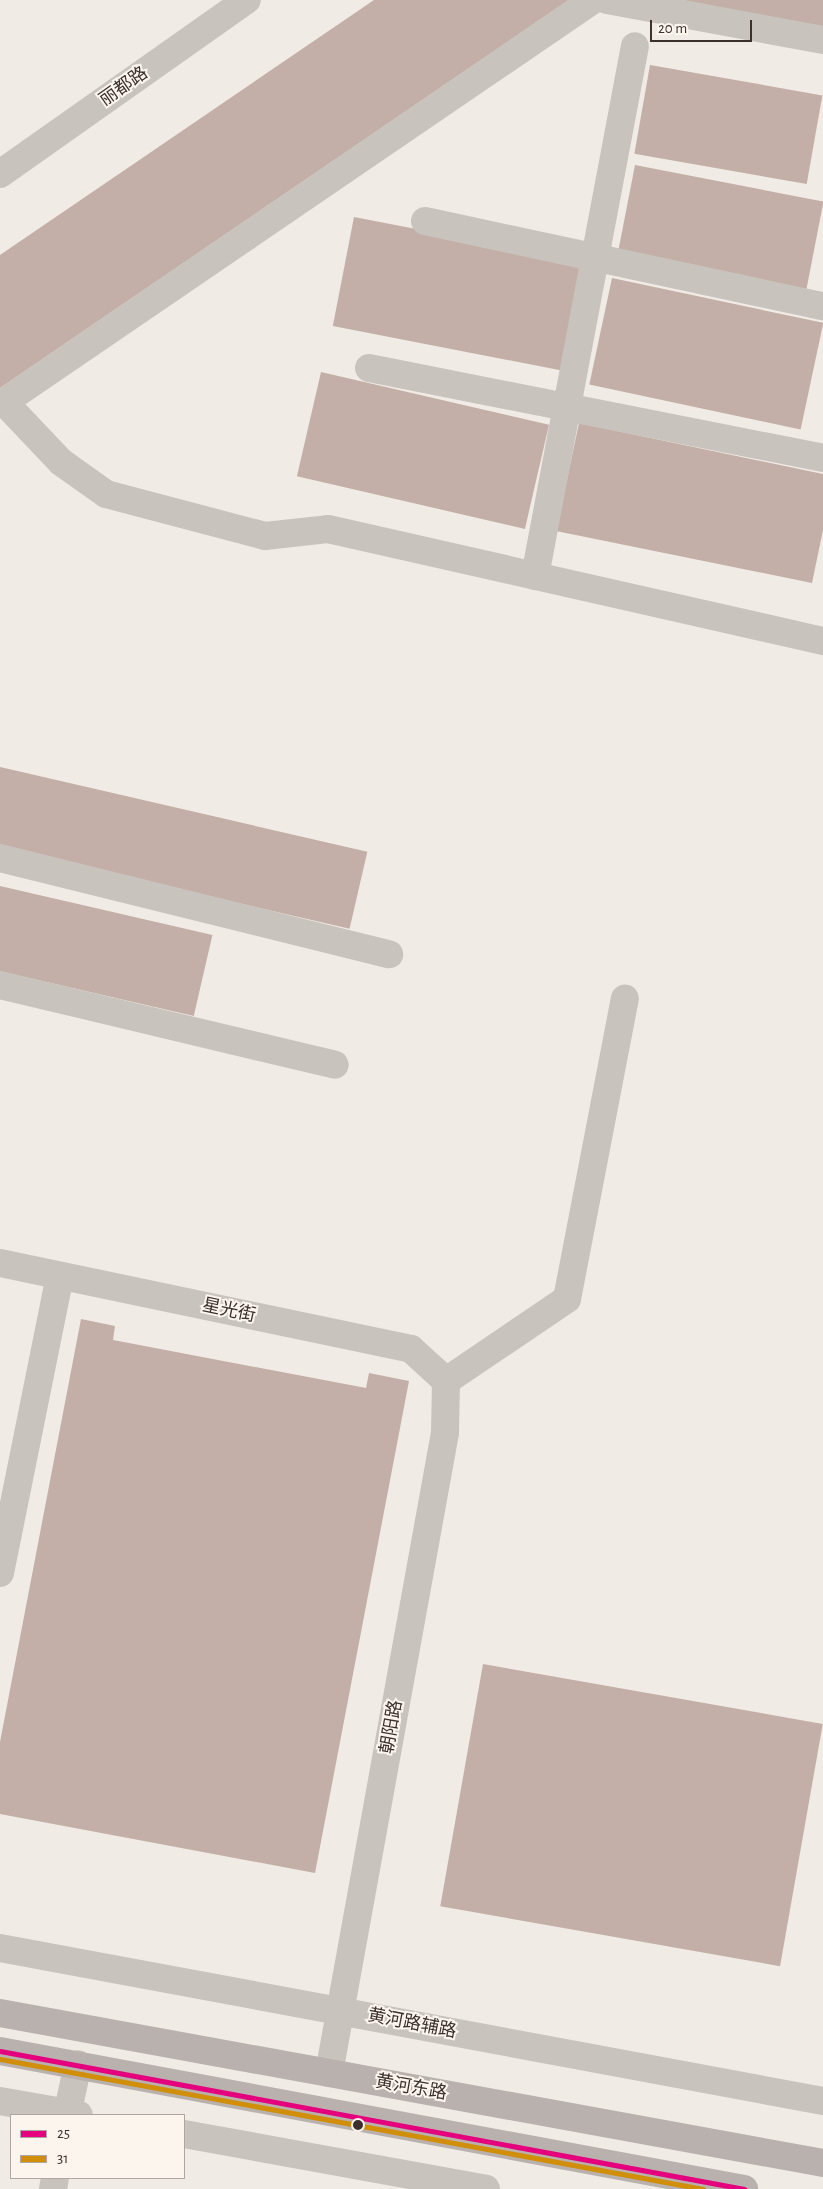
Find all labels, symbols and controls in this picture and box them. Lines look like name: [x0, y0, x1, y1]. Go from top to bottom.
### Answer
scale bar: [653, 10, 756, 42]
text: 20 m: [658, 21, 687, 36]
street label: 丽都路: [96, 63, 152, 111]
street label: 星光街: [200, 1295, 258, 1327]
street label: 朝阳路: [377, 1699, 407, 1755]
street label: 黄河路辅路: [366, 2005, 458, 2043]
street label: 黄河东路: [374, 2071, 448, 2105]
legend: [10, 2114, 185, 2179]
unlabelled marker: [353, 2120, 363, 2130]
text: 25: [57, 2126, 70, 2141]
text: 31: [57, 2151, 68, 2166]

